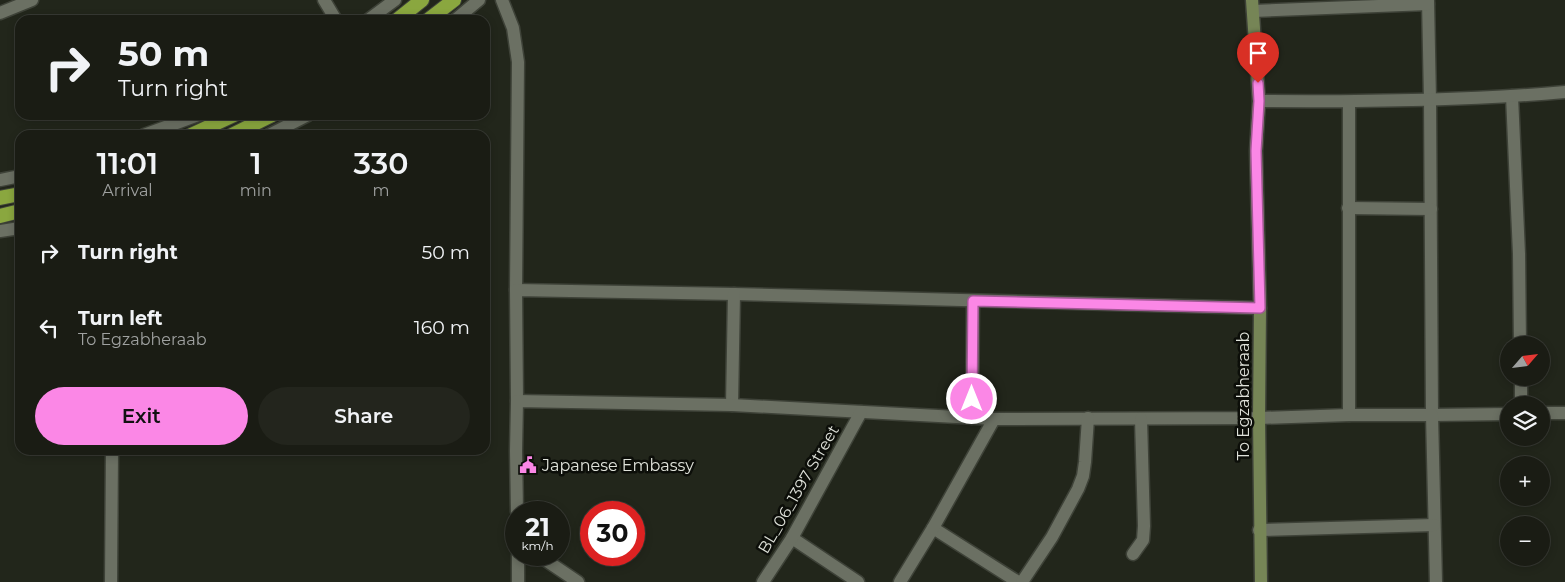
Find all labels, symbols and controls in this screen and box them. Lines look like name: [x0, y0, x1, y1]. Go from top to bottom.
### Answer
text: 50 m: [118, 32, 209, 75]
pin: [1237, 32, 1279, 83]
icon: right: [35, 35, 100, 100]
icon: arrive: [1244, 39, 1272, 67]
text: Turn right: [118, 75, 228, 102]
text: 11:01: [97, 145, 158, 182]
text: 1: [250, 145, 262, 182]
text: 330: [353, 145, 408, 182]
text: Arrival: [102, 181, 153, 200]
text: min: [240, 181, 272, 200]
text: m: [372, 181, 389, 200]
icon: right: [35, 239, 63, 267]
text: Turn right: [78, 241, 178, 264]
text: 50 m: [422, 241, 470, 264]
text: Turn left: [78, 307, 163, 330]
icon: left: [35, 314, 63, 342]
text: 160 m: [414, 316, 470, 339]
text: To Egzabheraab: [78, 330, 207, 349]
street label: To Egzabheraab: [1234, 332, 1253, 460]
north arrow: [1500, 336, 1550, 386]
map controls: [1500, 336, 1550, 566]
position arrow: [945, 372, 997, 424]
button: Exit: [35, 387, 248, 445]
button: Share: [258, 387, 470, 445]
button: layers: [1500, 396, 1550, 446]
street label: BL_06_1397 Street: [754, 421, 843, 557]
public building icon: Japanese Embassy: [518, 455, 538, 475]
place label: Japanese Embassy: [541, 456, 694, 475]
button: +: [1500, 456, 1550, 506]
speed limit sign: 30: [580, 501, 645, 566]
text: 21: [525, 512, 550, 542]
button: −: [1500, 516, 1550, 566]
text: km/h: [521, 538, 554, 553]

